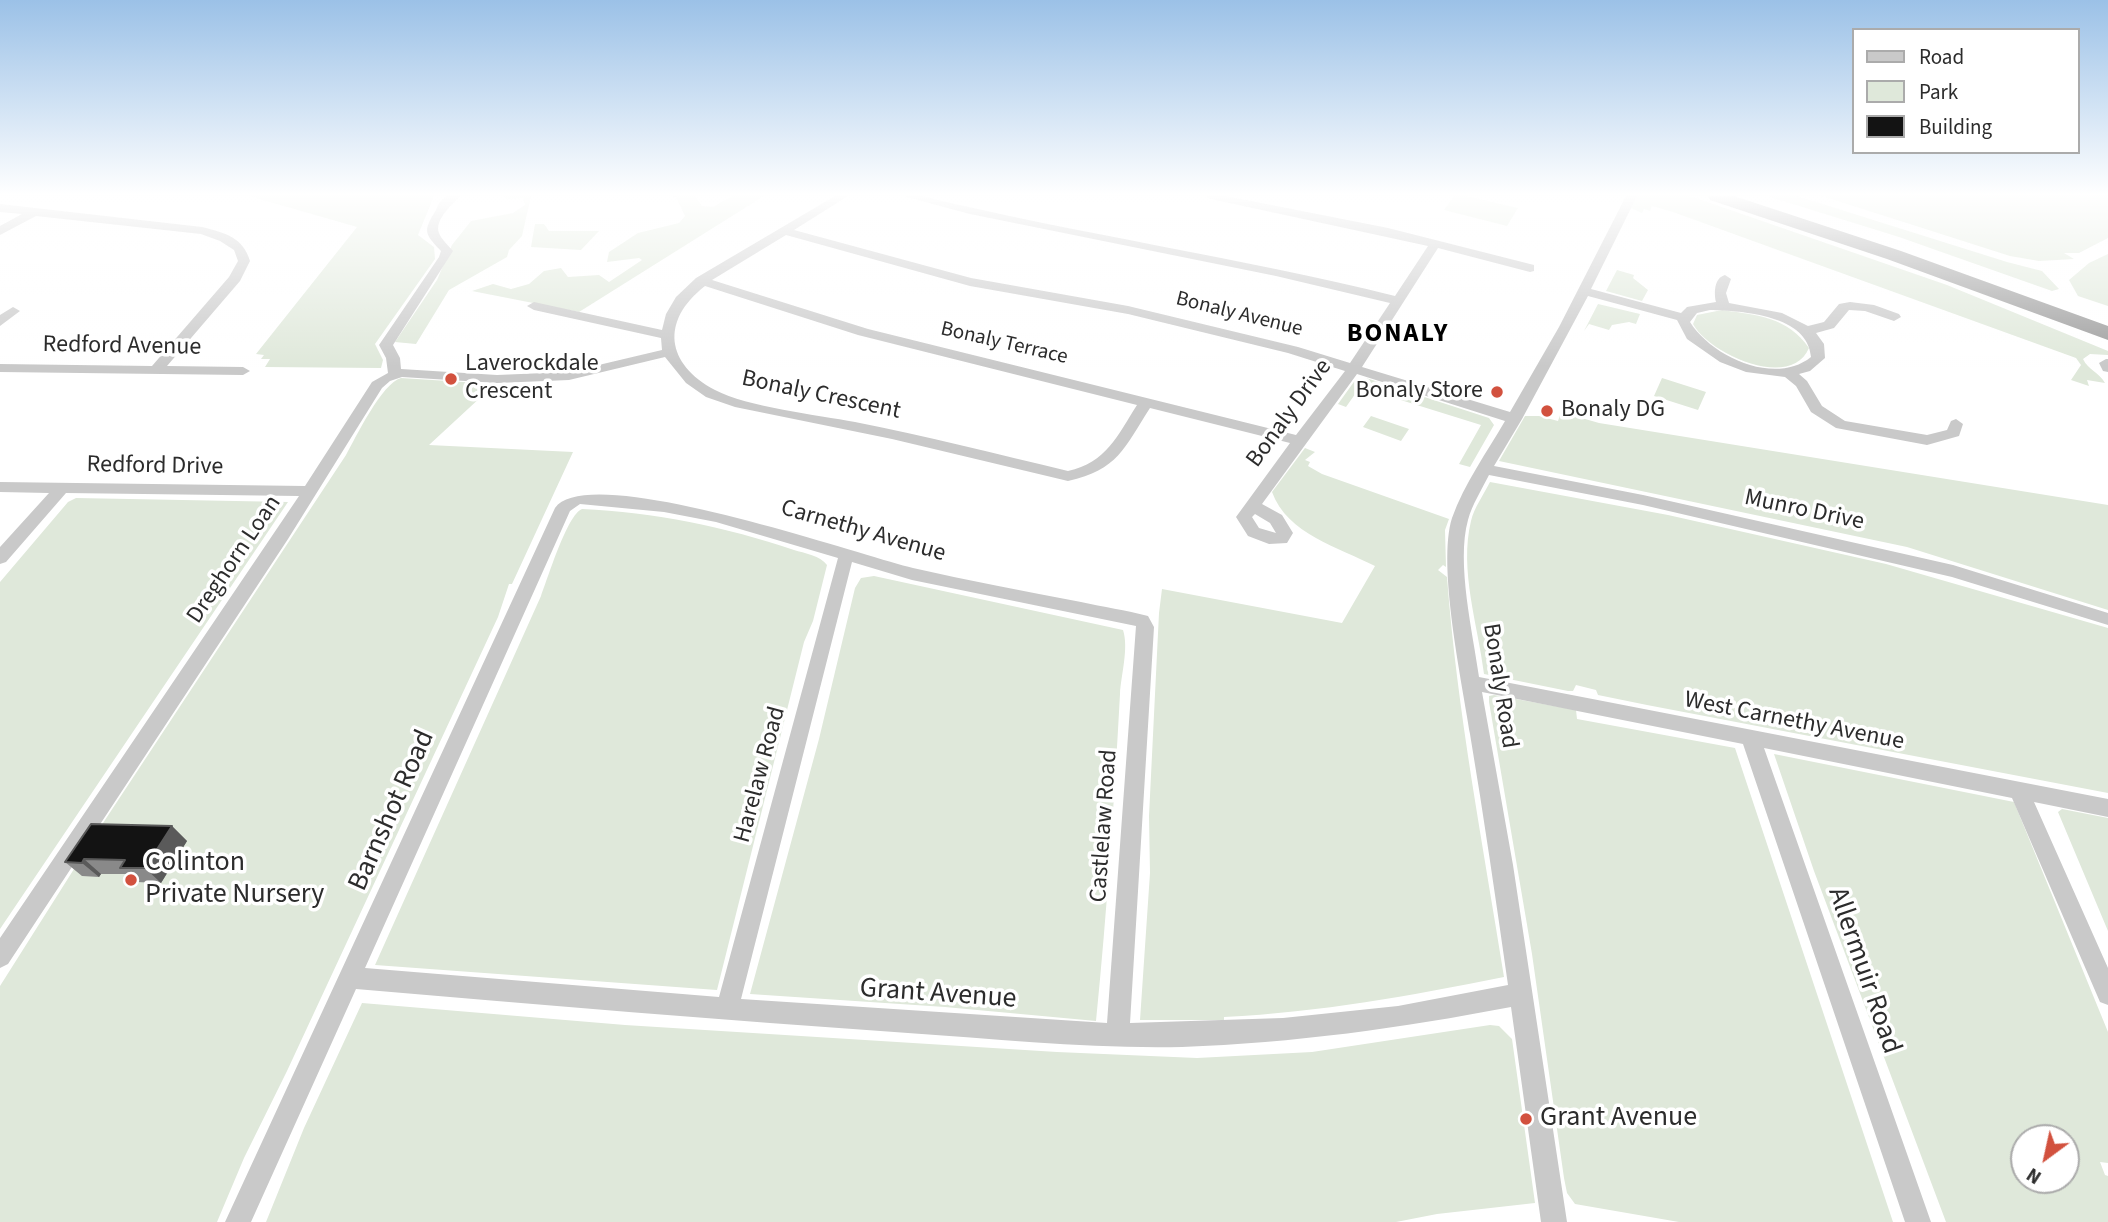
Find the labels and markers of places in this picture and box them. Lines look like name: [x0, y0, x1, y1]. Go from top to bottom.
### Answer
place label: Laverockdale Crescent: [465, 351, 599, 407]
marker: Laverockdale Crescent: [443, 371, 459, 387]
place label: Bonaly Store: [1355, 378, 1483, 406]
marker: Bonaly Store: [1489, 384, 1505, 400]
place label: Bonaly DG: [1561, 397, 1665, 425]
marker: Bonaly DG: [1539, 403, 1555, 419]
place label: Colinton Private Nursery: [145, 847, 324, 913]
marker: Colinton Private Nursery: [123, 872, 139, 888]
place label: Grant Avenue: [1540, 1102, 1697, 1136]
marker: Grant Avenue: [1518, 1111, 1534, 1127]

